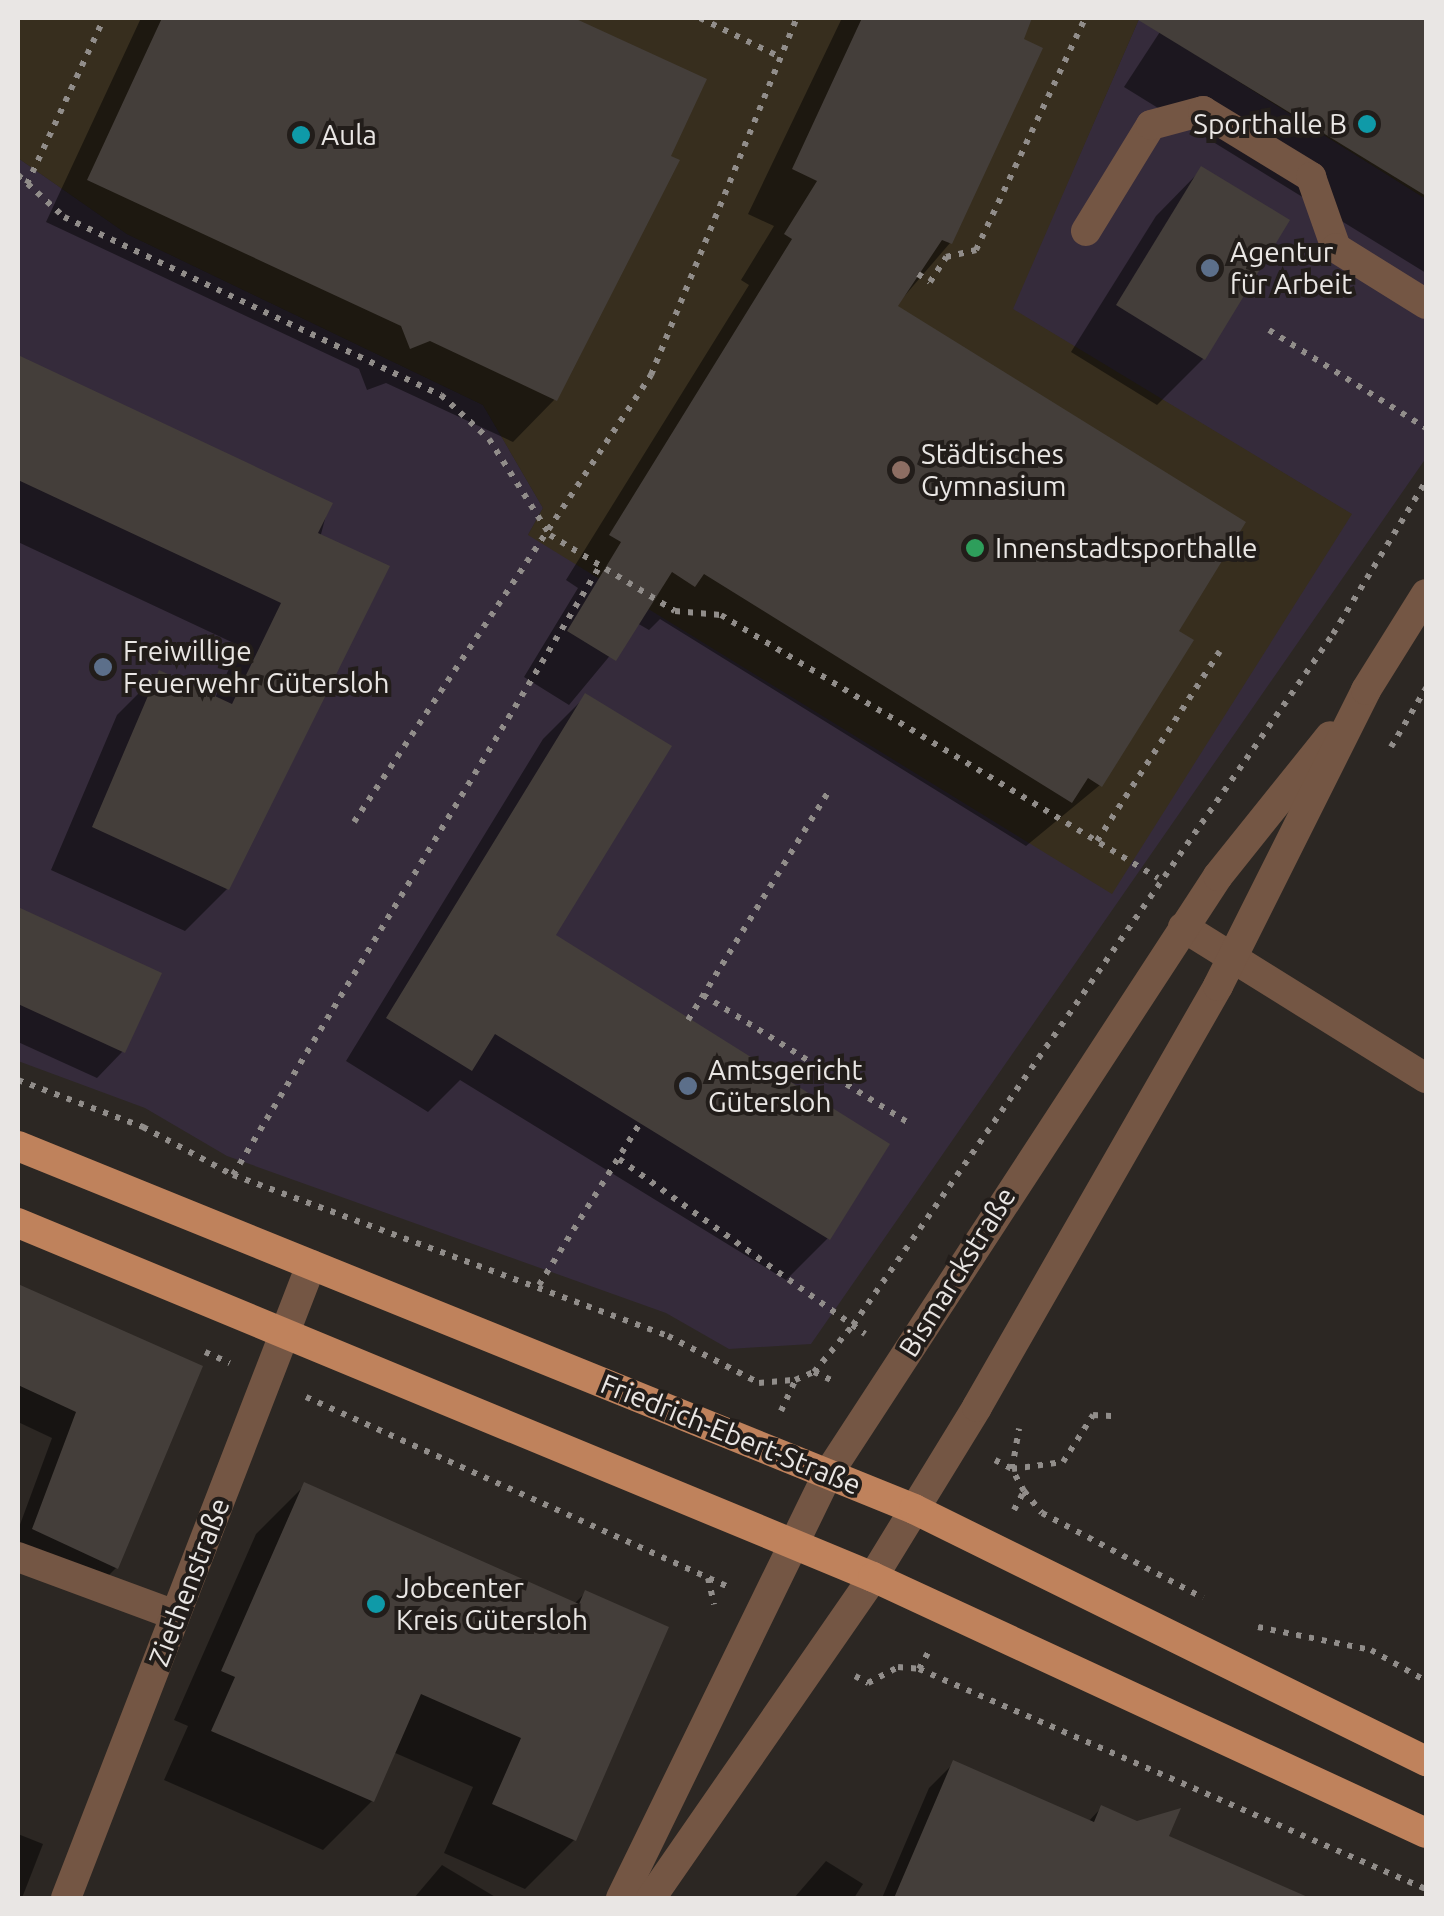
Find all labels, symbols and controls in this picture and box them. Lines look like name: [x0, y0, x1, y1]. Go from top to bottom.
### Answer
place label: Sporthalle B: [1193, 107, 1347, 141]
marker: Sporthalle B: [1356, 113, 1378, 135]
place label: Aula: [321, 118, 377, 152]
marker: Aula: [290, 124, 312, 146]
place label: Agentur für Arbeit: [1230, 235, 1352, 301]
marker: Agentur für Arbeit: [1199, 257, 1221, 279]
place label: Städtisches Gymnasium: [921, 437, 1067, 503]
marker: Städtisches Gymnasium: [890, 459, 912, 481]
place label: Innenstadtsporthalle: [995, 531, 1257, 565]
marker: Innenstadtsporthalle: [964, 537, 986, 559]
place label: Freiwillige Feuerwehr Gütersloh: [123, 634, 389, 700]
marker: Freiwillige Feuerwehr Gütersloh: [92, 656, 114, 678]
place label: Amtsgericht Gütersloh: [708, 1053, 863, 1119]
marker: Amtsgericht Gütersloh: [677, 1075, 699, 1097]
street label: Bismarckstraße: [891, 1181, 1023, 1363]
street label: Friedrich-Ebert-Straße: [596, 1366, 866, 1502]
street label: Ziethenstraße: [142, 1493, 236, 1671]
place label: Jobcenter Kreis Gütersloh: [396, 1571, 588, 1637]
marker: Jobcenter Kreis Gütersloh: [365, 1593, 387, 1615]

